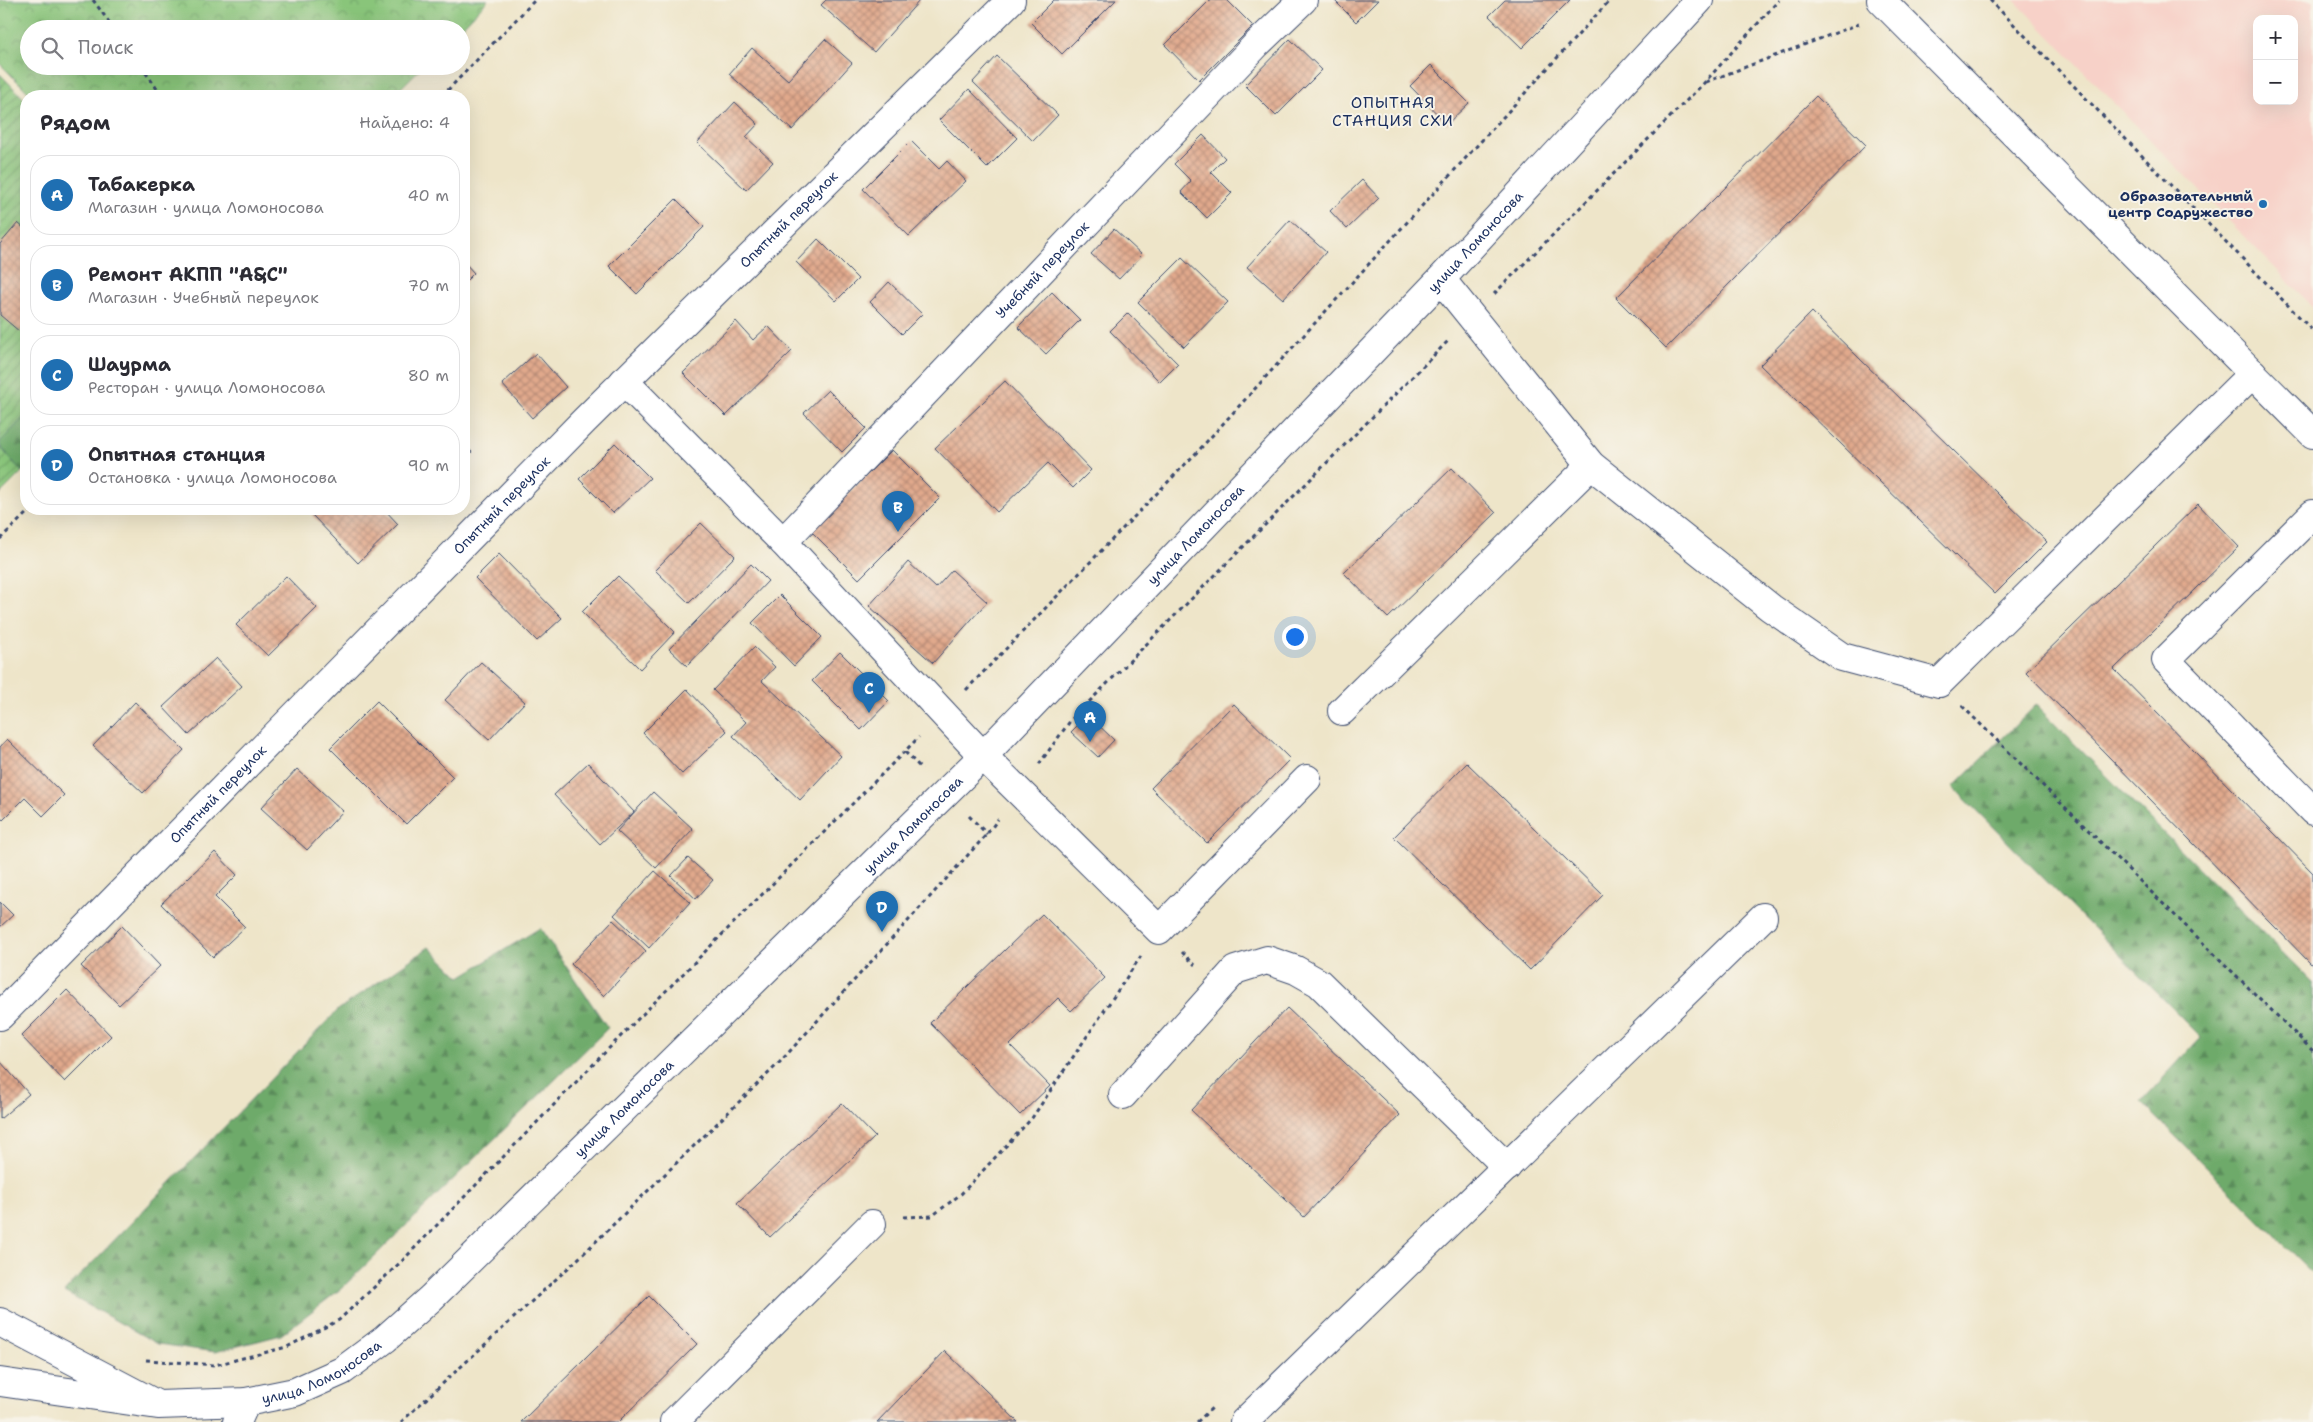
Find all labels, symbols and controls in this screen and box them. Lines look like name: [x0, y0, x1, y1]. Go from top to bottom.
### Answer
map controls: [2253, 15, 2298, 105]
button: +: [2253, 15, 2298, 60]
search box: [20, 20, 470, 75]
icon: search: [38, 34, 66, 62]
text: Поиск: [78, 35, 133, 60]
button: −: [2253, 60, 2298, 105]
district label: ОПЫТНАЯ СТАНЦИЯ СХИ: [1332, 92, 1454, 131]
text: Рядом: [40, 109, 110, 137]
text: Найдено: 4: [359, 112, 450, 133]
street label: Опытный переулок: [736, 167, 842, 272]
text: Табакерка: [88, 172, 195, 197]
text: A: [51, 185, 63, 206]
text: 40 m: [407, 185, 449, 206]
street label: улица Ломоносова: [1424, 187, 1527, 296]
place label: Образовательный центр Содружество: [2108, 187, 2253, 221]
text: Магазин · улица Ломоносова: [88, 197, 324, 218]
marker: Образовательный центр Содружество: [2257, 198, 2269, 210]
street label: Учебный переулок: [992, 217, 1093, 322]
text: Ремонт АКПП "A&C": [88, 262, 288, 287]
text: B: [52, 275, 62, 296]
text: 70 m: [408, 275, 449, 296]
text: Магазин · Учебный переулок: [88, 287, 319, 308]
text: Шаурма: [88, 352, 171, 377]
text: C: [52, 365, 62, 386]
text: 80 m: [408, 365, 449, 386]
text: Ресторан · улица Ломоносова: [88, 377, 325, 398]
text: Опытная станция: [88, 442, 265, 467]
street label: Опытный переулок: [449, 452, 554, 558]
text: D: [51, 455, 63, 476]
text: 90 m: [408, 455, 449, 476]
text: Остановка · улица Ломоносова: [88, 467, 337, 488]
street label: улица Ломоносова: [1143, 481, 1248, 588]
pin: B: [882, 491, 914, 532]
your location: [1282, 624, 1308, 650]
pin: C: [853, 672, 885, 713]
pin: A: [1074, 701, 1106, 742]
street label: Опытный переулок: [166, 741, 270, 847]
street label: улица Ломоносова: [860, 772, 967, 877]
pin: D: [866, 891, 898, 932]
street label: улица Ломоносова: [571, 1056, 678, 1161]
street label: улица Ломоносова: [260, 1336, 385, 1408]

